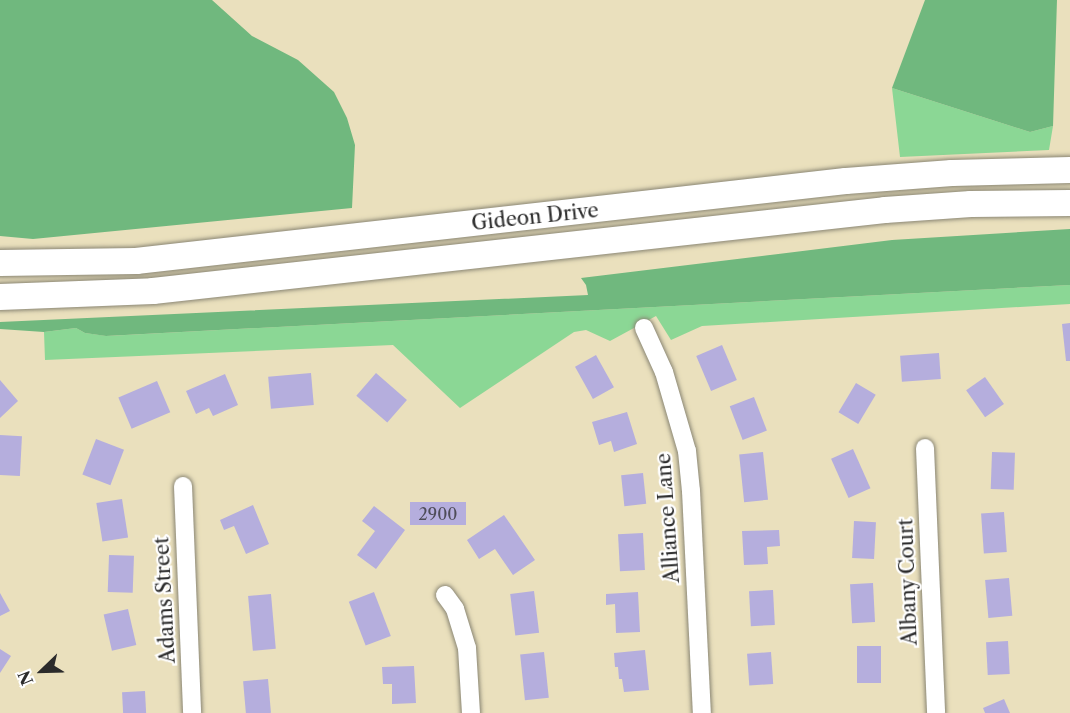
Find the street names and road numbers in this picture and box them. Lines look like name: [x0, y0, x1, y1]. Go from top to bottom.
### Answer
street label: Gideon Drive: [470, 198, 600, 236]
street label: Alliance Lane: [651, 452, 685, 584]
street label: Albany Court: [894, 518, 922, 646]
street label: Adams Street: [150, 536, 180, 664]

